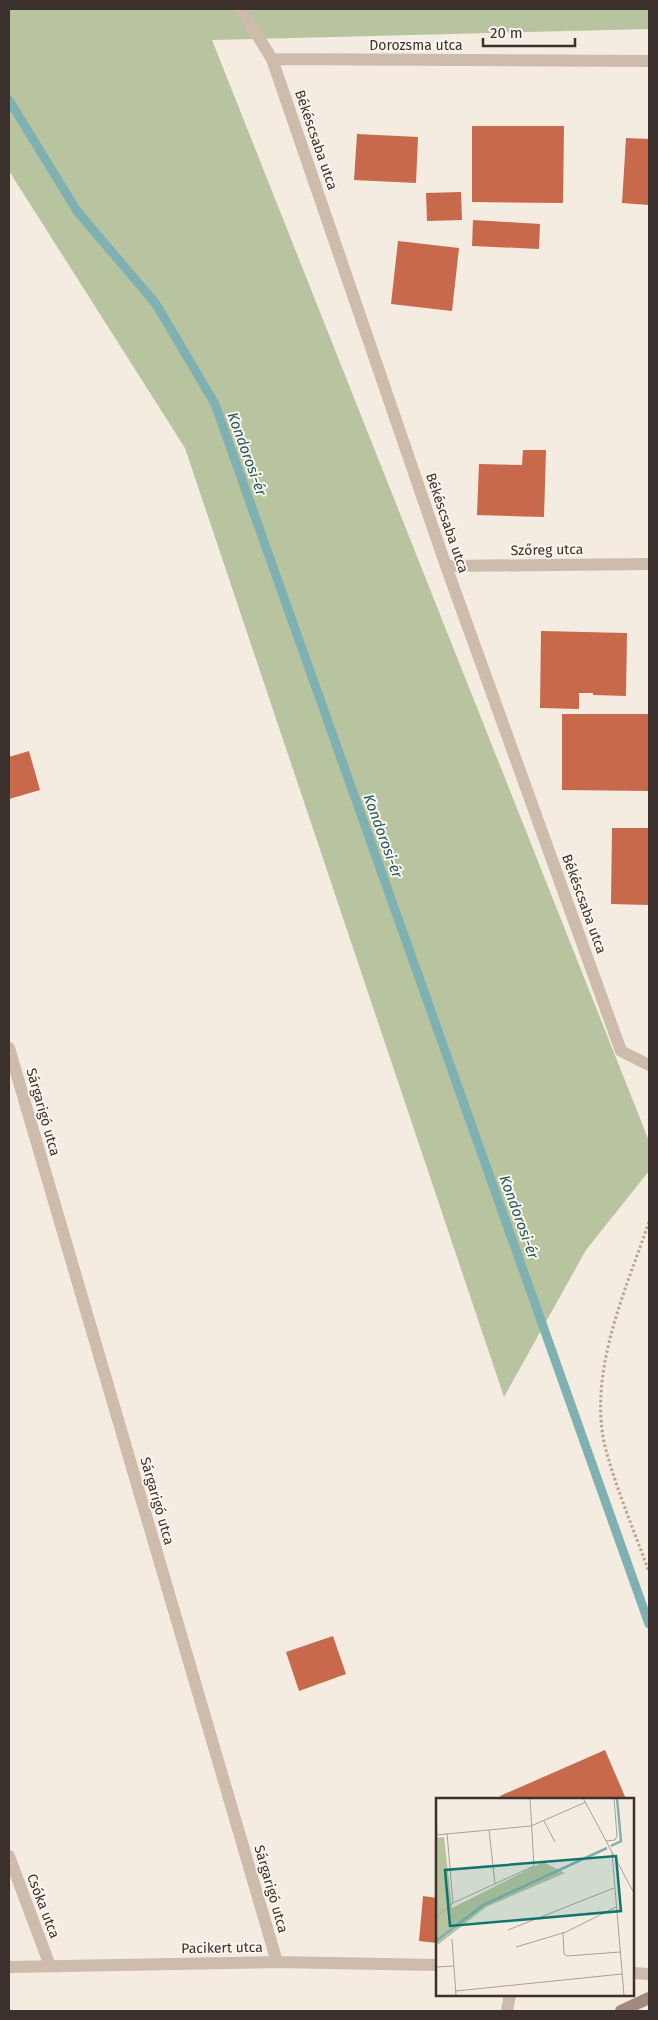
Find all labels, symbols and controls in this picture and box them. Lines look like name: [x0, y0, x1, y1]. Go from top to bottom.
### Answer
scale bar: [483, 15, 576, 47]
text: 20 m: [490, 24, 523, 42]
street label: Dorozsma utca: [369, 37, 463, 54]
street label: Békéscsaba utca: [291, 88, 341, 192]
water label: Kondorosi-ér: [224, 410, 271, 500]
street label: Békéscsaba utca: [422, 471, 472, 575]
street label: Szőreg utca: [511, 541, 583, 559]
water label: Kondorosi-ér: [360, 792, 407, 882]
street label: Békéscsaba utca: [558, 852, 610, 956]
street label: Sárgarigó utca: [22, 1066, 64, 1158]
water label: Kondorosi-ér: [496, 1173, 543, 1263]
street label: Sárgarigó utca: [136, 1455, 178, 1547]
inset map: [436, 1798, 633, 1995]
street label: Sárgarigó utca: [250, 1843, 292, 1935]
street label: Csóka utca: [23, 1871, 63, 1941]
street label: Pacikert utca: [181, 1939, 263, 1957]

